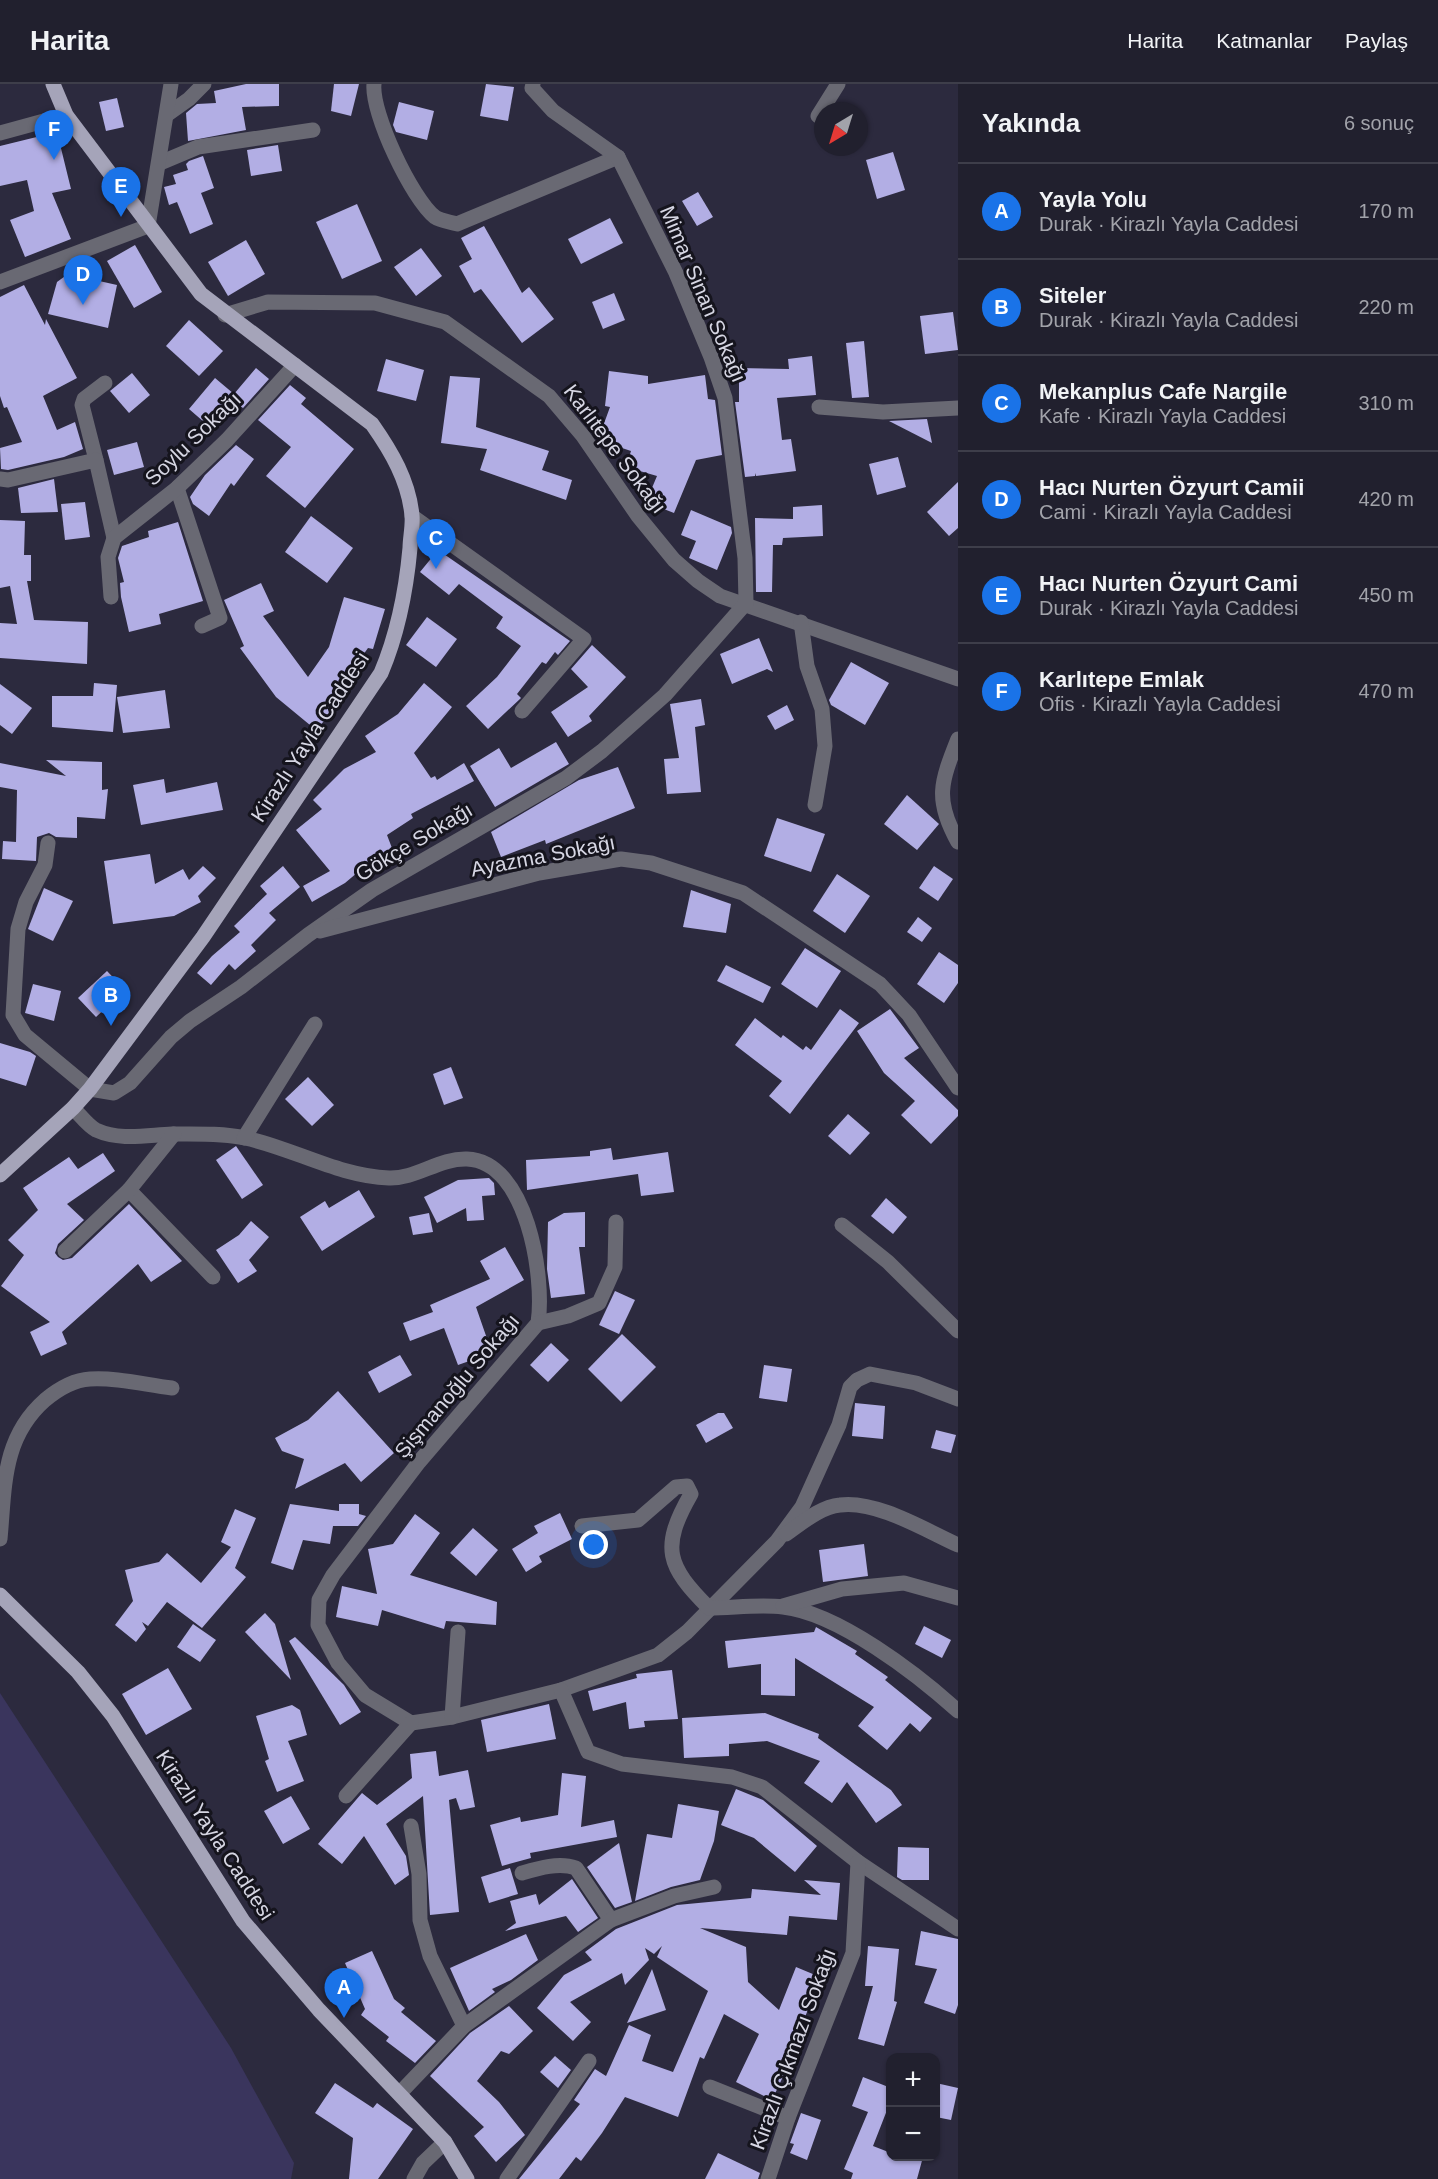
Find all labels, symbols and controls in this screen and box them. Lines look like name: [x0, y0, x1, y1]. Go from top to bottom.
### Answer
text: Harita: [30, 25, 109, 56]
text: Harita: [1127, 29, 1183, 52]
text: Katmanlar: [1216, 29, 1312, 52]
text: Paylaş: [1345, 29, 1408, 52]
north arrow: [814, 102, 868, 156]
text: Yakında: [982, 108, 1080, 138]
pin: F: [34, 110, 74, 160]
text: 6 sonuç: [1344, 112, 1414, 134]
pin: E: [102, 168, 140, 217]
text: Yayla Yolu: [1039, 187, 1147, 212]
text: A: [994, 200, 1009, 222]
text: 170 m: [1358, 200, 1414, 222]
street label: Mimar Sinan Sokağı: [656, 202, 751, 385]
text: Durak · Kirazlı Yayla Caddesi: [1039, 213, 1298, 235]
pin: D: [64, 256, 103, 305]
text: Siteler: [1039, 283, 1106, 308]
text: B: [994, 296, 1009, 318]
text: 220 m: [1358, 296, 1414, 318]
text: Durak · Kirazlı Yayla Caddesi: [1039, 309, 1298, 331]
text: Mekanplus Cafe Nargile: [1039, 379, 1287, 404]
street label: Karlıtepe Sokağı: [559, 380, 671, 518]
street label: Soylu Sokağı: [140, 387, 245, 490]
text: C: [994, 392, 1009, 414]
text: 310 m: [1358, 392, 1414, 414]
text: Kafe · Kirazlı Yayla Caddesi: [1039, 405, 1286, 427]
text: Hacı Nurten Özyurt Camii: [1039, 475, 1304, 500]
text: D: [994, 488, 1009, 510]
text: 420 m: [1358, 488, 1414, 510]
text: Cami · Kirazlı Yayla Caddesi: [1039, 501, 1292, 523]
pin: C: [416, 520, 456, 569]
text: Hacı Nurten Özyurt Cami: [1039, 571, 1298, 596]
text: E: [995, 584, 1008, 606]
text: 450 m: [1358, 584, 1414, 606]
text: Durak · Kirazlı Yayla Caddesi: [1039, 597, 1298, 619]
street label: Kirazlı Yayla Caddesi: [246, 648, 373, 826]
text: Karlıtepe Emlak: [1039, 667, 1204, 692]
text: F: [995, 680, 1008, 702]
text: 470 m: [1358, 680, 1414, 702]
text: Ofis · Kirazlı Yayla Caddesi: [1039, 693, 1281, 715]
street label: Gökçe Sokağı: [351, 798, 476, 885]
street label: Ayazma Sokağı: [469, 830, 617, 881]
pin: B: [92, 976, 130, 1026]
street label: Şişmanoğlu Sokağı: [390, 1309, 524, 1462]
your location: [579, 1530, 608, 1559]
street label: Kirazlı Yayla Caddesi: [152, 1746, 279, 1924]
street label: Kirazlı Çıkmazı Sokağı: [745, 1945, 840, 2153]
pin: A: [324, 1968, 364, 2018]
map controls: [886, 2053, 940, 2161]
button: +: [886, 2053, 940, 2107]
button: −: [886, 2107, 940, 2161]

